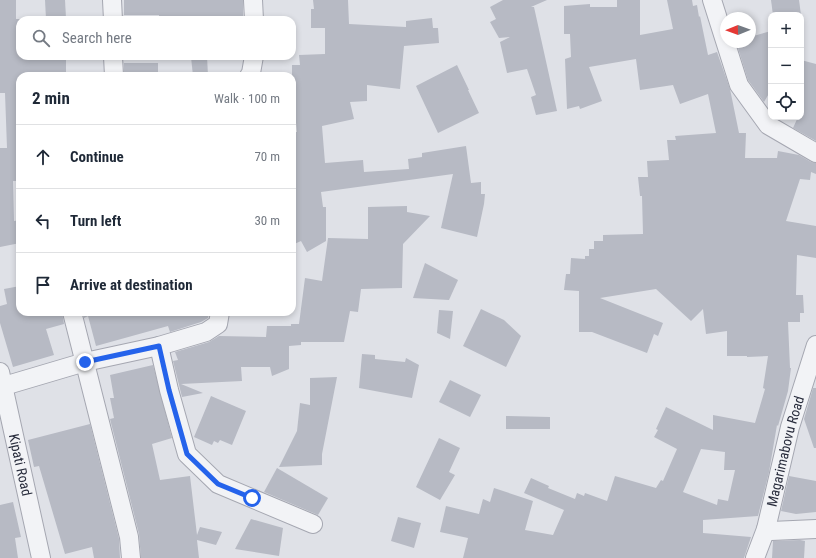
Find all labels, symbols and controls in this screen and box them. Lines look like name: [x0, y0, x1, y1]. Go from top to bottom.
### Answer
north arrow: [720, 12, 756, 48]
map controls: [768, 12, 804, 120]
button: +: [768, 12, 804, 48]
search box: [16, 16, 296, 60]
icon: search: [30, 27, 52, 49]
text: Search here: [62, 29, 132, 47]
button: −: [768, 48, 804, 84]
button: locate: [768, 84, 804, 120]
text: 2 min: [32, 88, 70, 108]
text: Walk · 100 m: [214, 91, 280, 106]
icon: ahead: [32, 146, 54, 168]
text: Continue: [70, 148, 124, 166]
text: 70 m: [254, 149, 280, 164]
icon: left: [32, 210, 54, 232]
text: Turn left: [70, 212, 121, 230]
text: 30 m: [254, 213, 280, 228]
icon: arrive: [32, 274, 54, 296]
text: Arrive at destination: [70, 276, 193, 294]
route end: [76, 353, 94, 371]
street label: Magarimabovu Road: [764, 394, 807, 508]
street label: Kipati Road: [6, 432, 35, 497]
route start: [243, 489, 261, 507]

